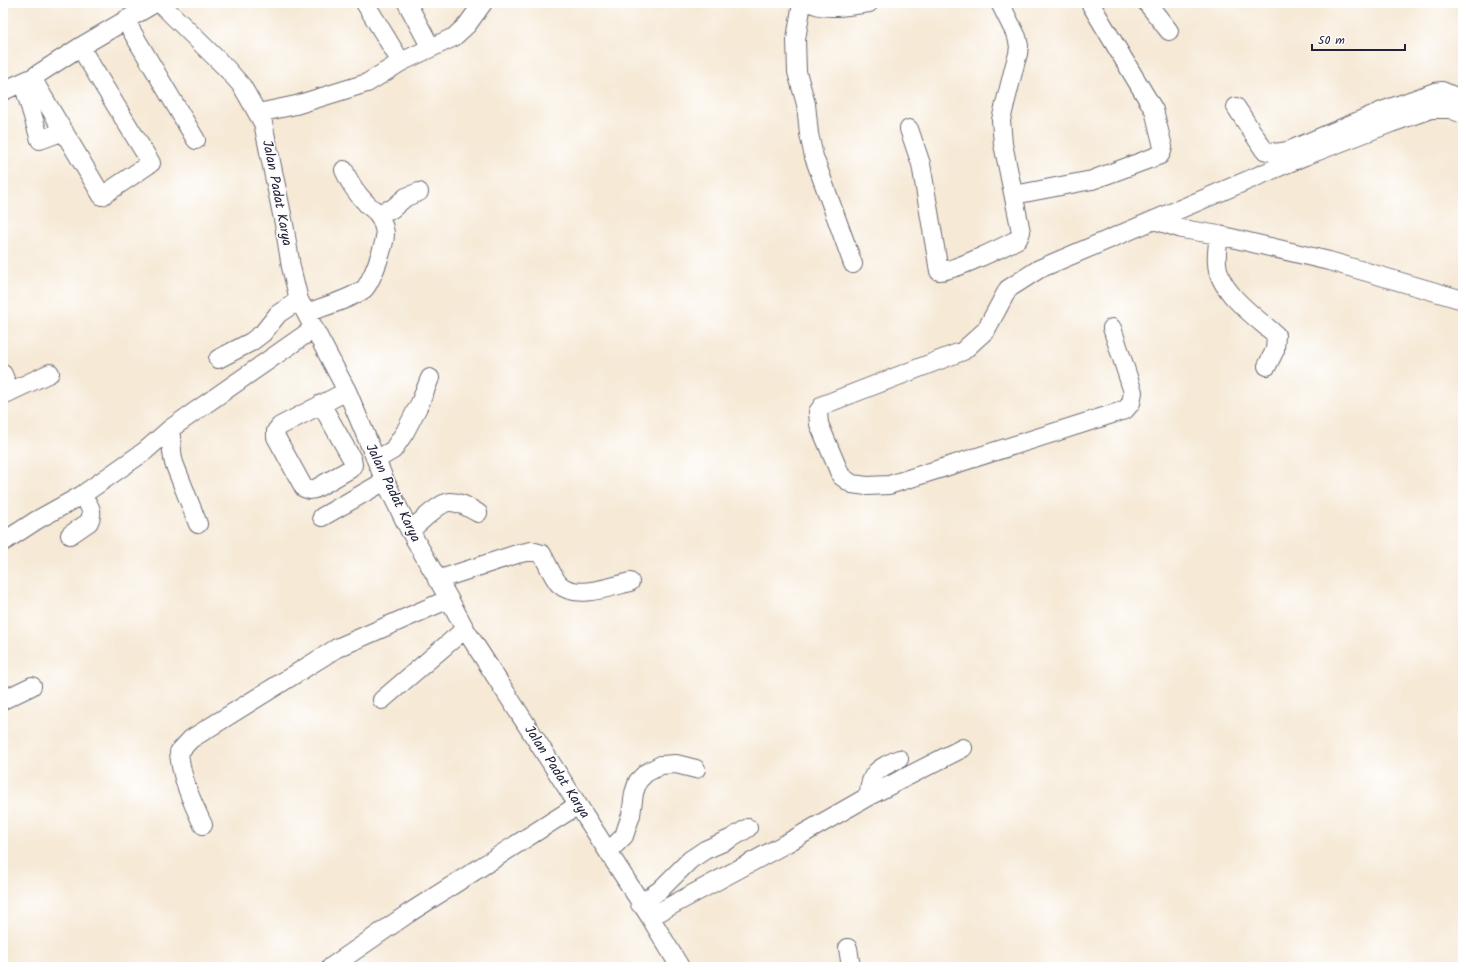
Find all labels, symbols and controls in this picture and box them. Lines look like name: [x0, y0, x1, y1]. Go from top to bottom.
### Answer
scale bar: [1312, 26, 1405, 52]
text: 50 m: [1318, 31, 1345, 50]
street label: Jalan Padat Karya: [256, 138, 298, 248]
street label: Jalan Padat Karya: [360, 440, 426, 546]
street label: Jalan Padat Karya: [518, 721, 596, 823]

